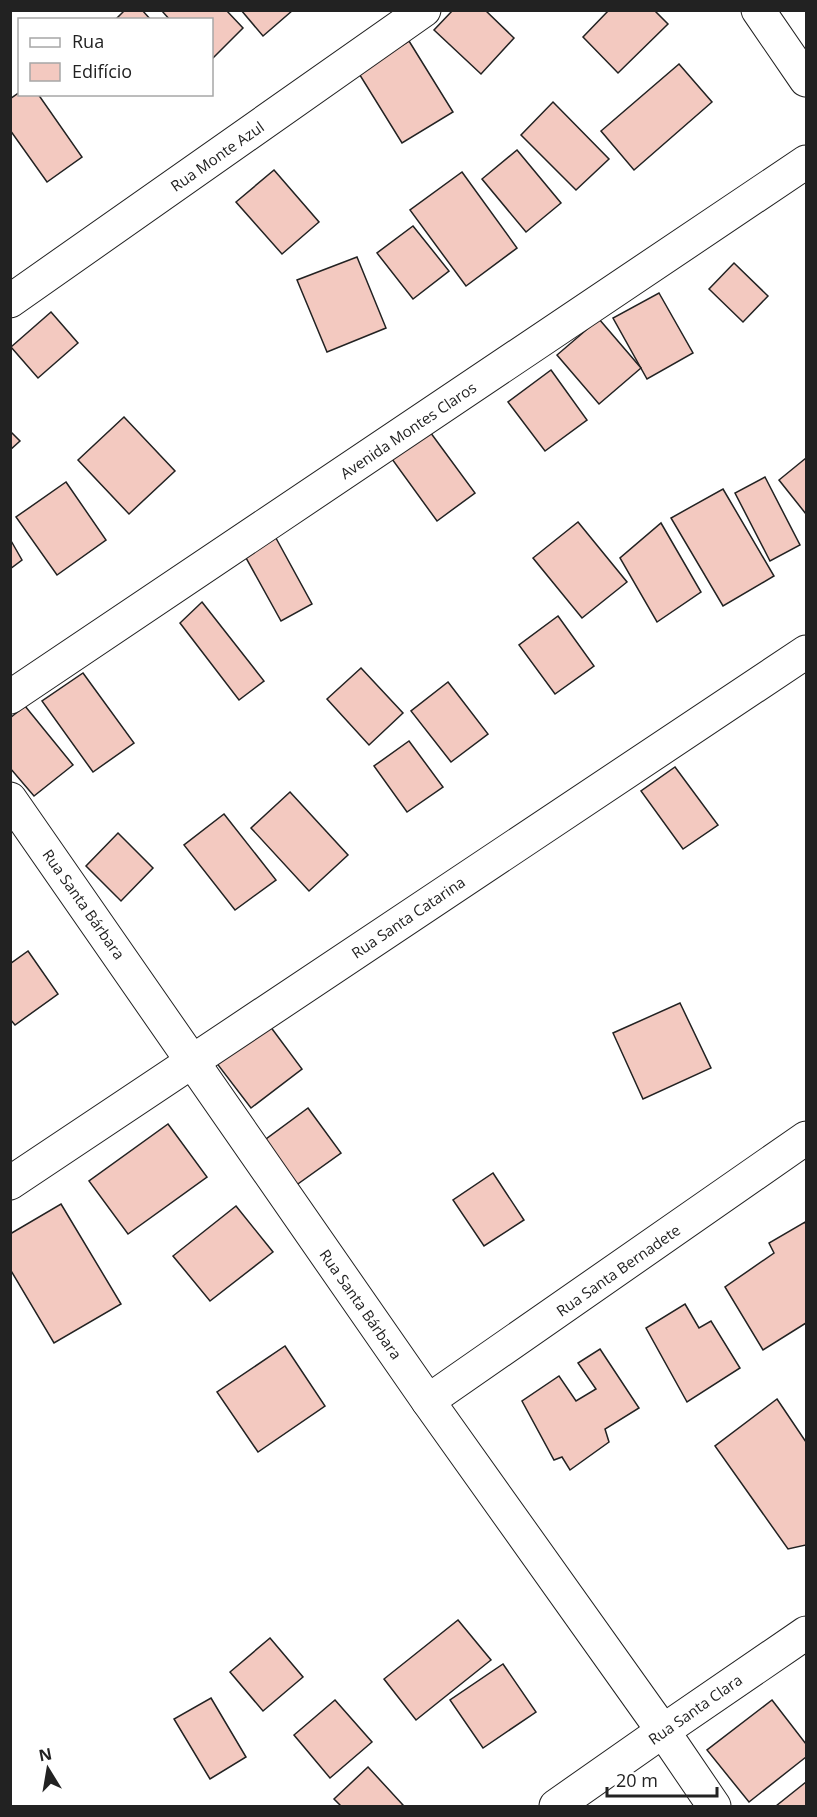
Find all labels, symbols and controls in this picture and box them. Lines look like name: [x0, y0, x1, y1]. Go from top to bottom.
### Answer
legend: [18, 18, 213, 96]
text: Rua: [72, 29, 104, 53]
text: Edifício: [72, 59, 132, 83]
street label: Rua Monte Azul: [166, 116, 268, 196]
street label: Avenida Montes Claros: [336, 377, 480, 483]
street label: Rua Santa Bárbara: [38, 845, 130, 963]
street label: Rua Santa Catarina: [347, 872, 469, 962]
street label: Rua Santa Bernadete: [552, 1220, 684, 1320]
street label: Rua Santa Bárbara: [315, 1245, 407, 1363]
street label: Rua Santa Clara: [644, 1669, 746, 1749]
north arrow: [18, 1739, 78, 1799]
text: N: [37, 1742, 54, 1766]
scale bar: [607, 1760, 716, 1798]
text: 20 m: [616, 1768, 658, 1792]

